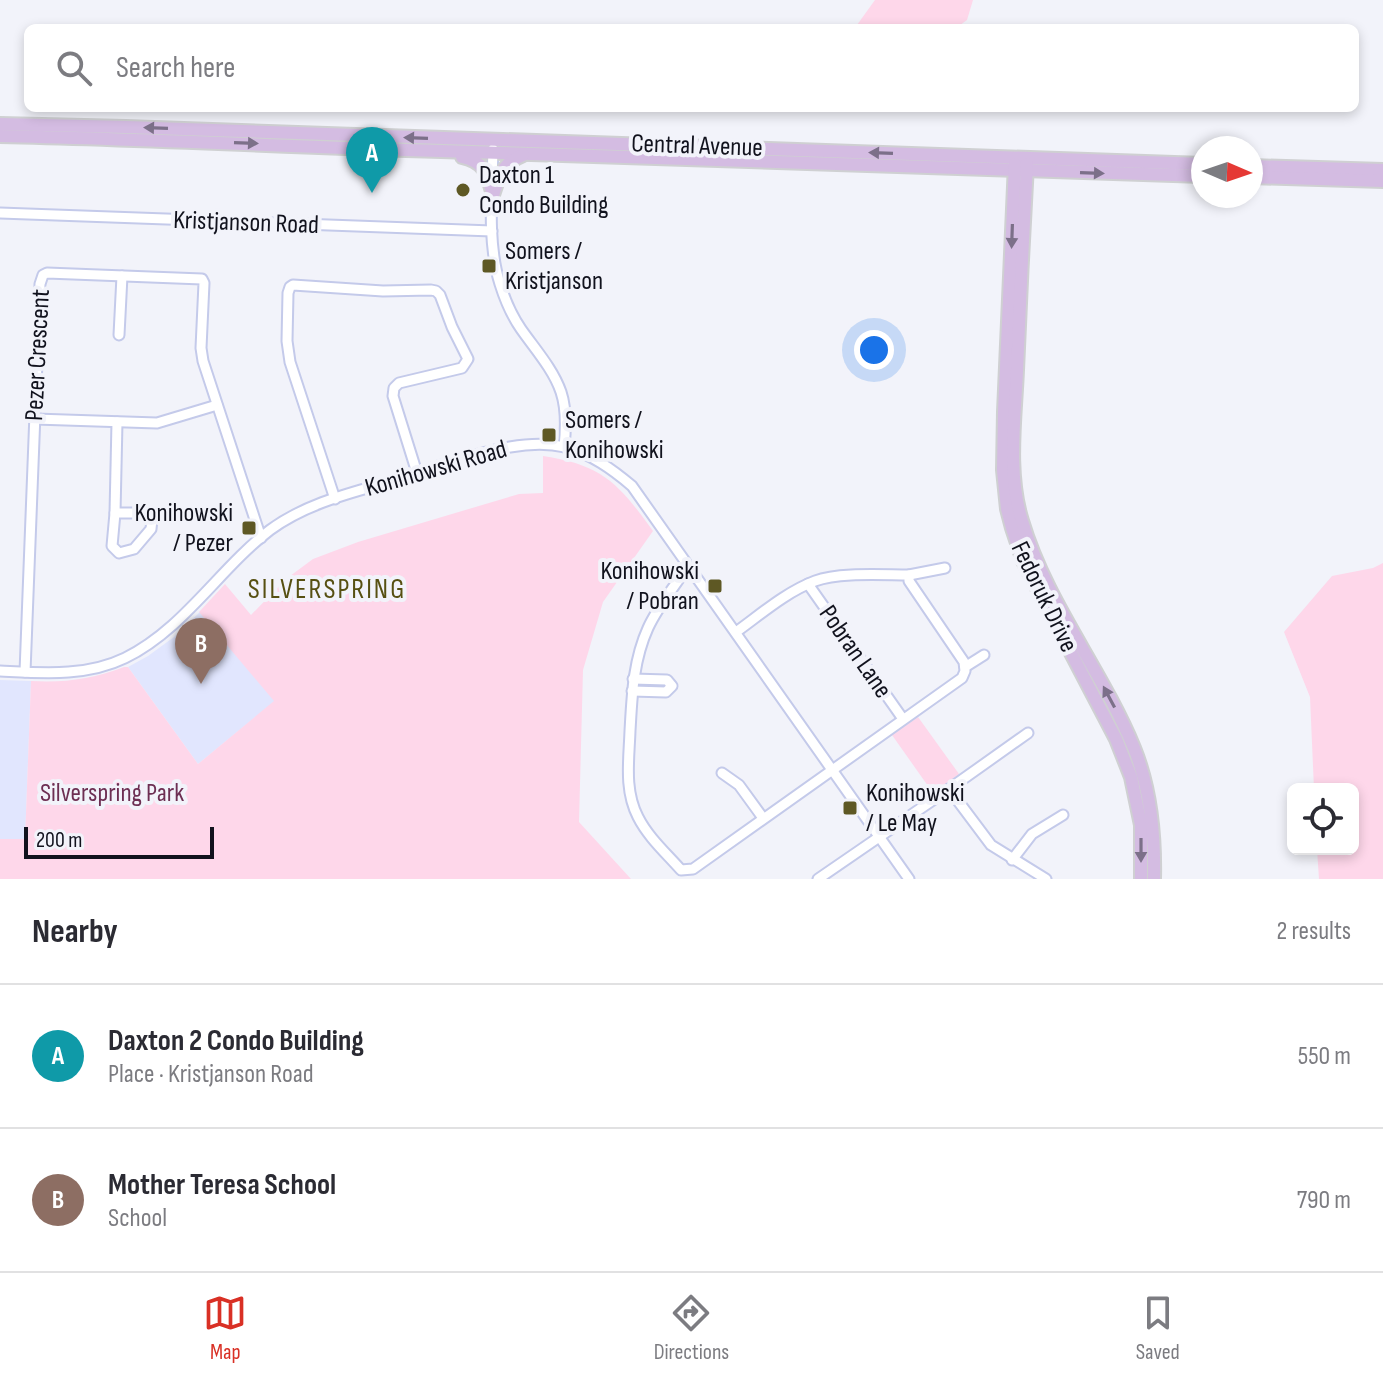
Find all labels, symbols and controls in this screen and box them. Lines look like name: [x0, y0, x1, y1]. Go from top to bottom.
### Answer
search box: [24, 24, 1359, 112]
icon: search: [52, 46, 96, 90]
text: Search here: [116, 50, 235, 86]
one-way arrow: [143, 121, 168, 134]
pin: A: [346, 127, 398, 193]
street label: Central Avenue: [631, 128, 763, 164]
one-way arrow: [403, 131, 428, 144]
north arrow: [1191, 136, 1263, 208]
one-way arrow: [234, 137, 259, 150]
one-way arrow: [868, 146, 893, 159]
place label: Daxton 1 Condo Building: [479, 160, 608, 221]
one-way arrow: [1080, 166, 1105, 179]
marker: Daxton 1 Condo Building: [454, 181, 472, 199]
street label: Kristjanson Road: [173, 205, 319, 241]
one-way arrow: [1005, 224, 1018, 249]
place label: Somers / Kristjanson: [505, 236, 603, 297]
marker: Somers / Kristjanson: [480, 257, 498, 275]
street label: Pezer Crescent: [19, 288, 57, 422]
your location: [854, 330, 894, 370]
place label: Somers / Konihowski: [565, 405, 664, 466]
marker: Somers / Konihowski: [540, 426, 558, 444]
street label: Konihowski Road: [362, 434, 510, 504]
place label: Konihowski / Pezer: [134, 498, 234, 559]
marker: Konihowski / Pezer: [240, 519, 258, 537]
street label: Fedoruk Drive: [1004, 537, 1084, 657]
place label: Konihowski / Pobran: [600, 556, 699, 617]
district label: SILVERSPRING: [248, 573, 406, 606]
marker: Konihowski / Pobran: [706, 577, 724, 595]
street label: Pobran Lane: [812, 600, 898, 704]
pin: B: [175, 618, 227, 684]
one-way arrow: [1102, 686, 1115, 709]
park label: Silverspring Park: [40, 778, 184, 809]
place label: Konihowski / Le May: [866, 778, 965, 839]
map controls: [1287, 783, 1359, 855]
button: locate: [1287, 783, 1359, 855]
marker: Konihowski / Le May: [841, 799, 859, 817]
scale bar: [24, 823, 214, 859]
text: 200 m: [36, 827, 82, 854]
one-way arrow: [1135, 838, 1147, 863]
text: Nearby: [32, 911, 118, 952]
text: 2 results: [1277, 916, 1351, 947]
text: Daxton 2 Condo Building: [108, 1023, 364, 1059]
text: A: [52, 1041, 64, 1072]
text: 550 m: [1298, 1041, 1351, 1072]
text: Place · Kristjanson Road: [108, 1059, 314, 1090]
text: Mother Teresa School: [108, 1167, 336, 1203]
text: B: [52, 1185, 64, 1216]
text: 790 m: [1297, 1185, 1351, 1216]
text: School: [108, 1203, 167, 1234]
tab: Map: [203, 1291, 247, 1366]
tab: Directions: [654, 1291, 729, 1366]
tab: Saved: [1136, 1291, 1180, 1366]

